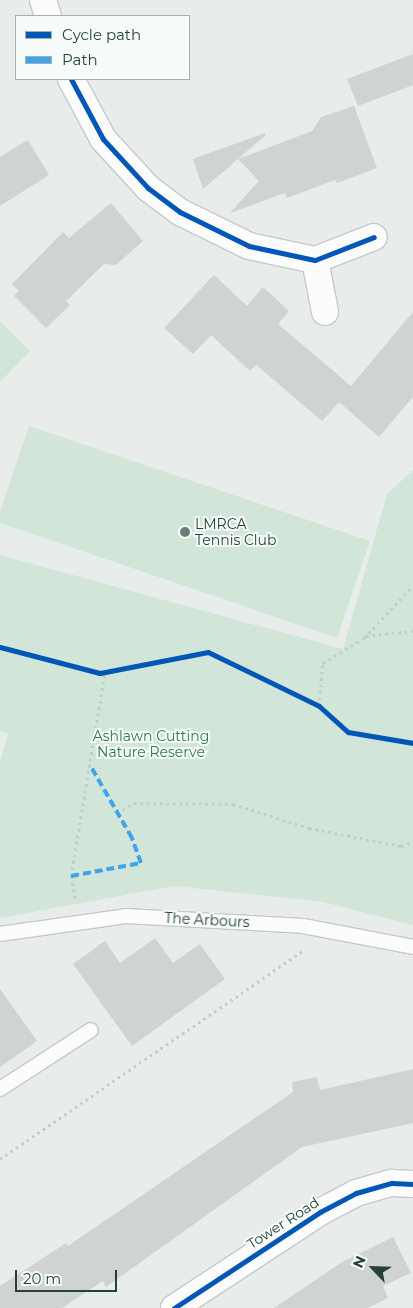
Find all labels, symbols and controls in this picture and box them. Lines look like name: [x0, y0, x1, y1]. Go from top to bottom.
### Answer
legend: [15, 15, 190, 80]
text: Cycle path: [62, 25, 141, 44]
text: Path: [62, 50, 98, 69]
place label: LMRCA Tennis Club: [195, 516, 277, 548]
marker: LMRCA Tennis Club: [179, 526, 191, 538]
park label: Ashlawn Cutting Nature Reserve: [93, 728, 209, 760]
street label: The Arbours: [164, 909, 250, 931]
street label: Tower Road: [244, 1194, 322, 1252]
north arrow: [348, 1243, 398, 1293]
text: N: [349, 1253, 370, 1271]
scale bar: [18, 1260, 120, 1292]
text: 20 m: [23, 1269, 61, 1288]

